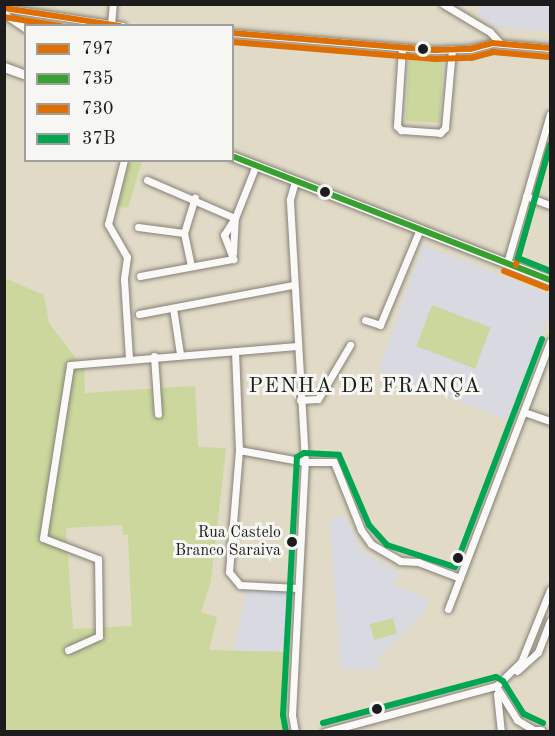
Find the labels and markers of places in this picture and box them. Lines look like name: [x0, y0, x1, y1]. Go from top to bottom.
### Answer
unlabelled marker: [417, 43, 429, 55]
unlabelled marker: [319, 186, 331, 198]
place label: Rua Castelo Branco Saraiva: [175, 523, 281, 561]
marker: Rua Castelo Branco Saraiva: [286, 536, 298, 548]
unlabelled marker: [452, 552, 464, 564]
unlabelled marker: [371, 703, 383, 715]

